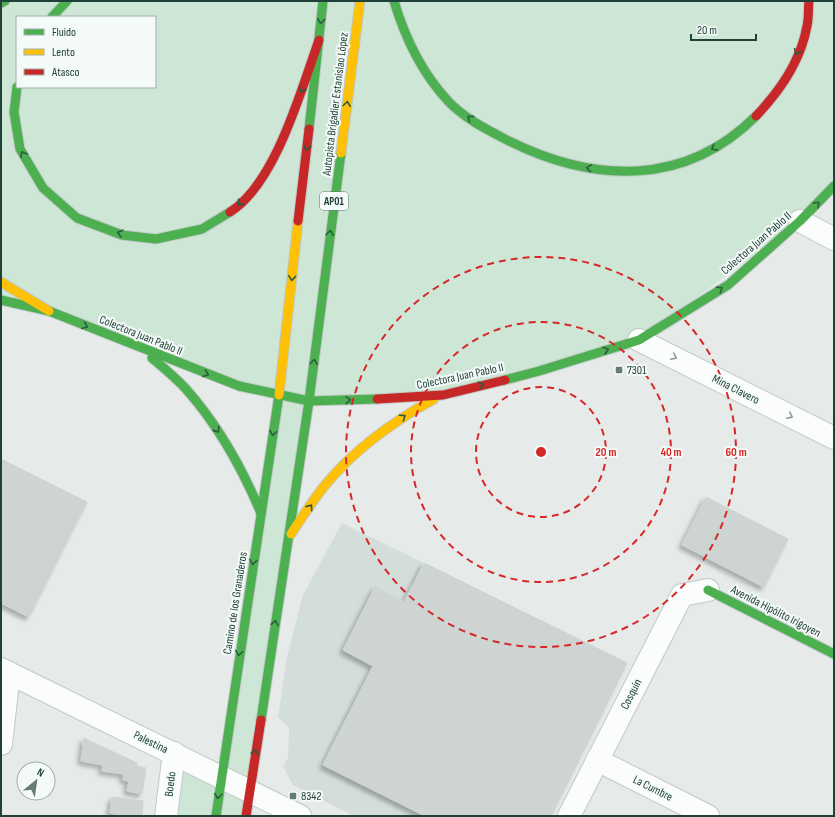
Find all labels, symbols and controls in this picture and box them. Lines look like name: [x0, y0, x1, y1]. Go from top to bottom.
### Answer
legend: [16, 16, 156, 88]
scale bar: [691, 16, 756, 42]
one-way arrow: [317, 18, 326, 24]
text: 20 m: [697, 23, 717, 38]
text: Fluido: [52, 25, 76, 40]
street label: Autopista Brigadier Estanislao López: [319, 31, 352, 178]
text: Lento: [52, 45, 75, 60]
one-way arrow: [794, 49, 802, 56]
text: Atasco: [51, 65, 79, 80]
one-way arrow: [298, 87, 306, 94]
one-way arrow: [342, 101, 351, 107]
one-way arrow: [468, 116, 475, 123]
one-way arrow: [711, 143, 718, 151]
one-way arrow: [302, 145, 311, 151]
one-way arrow: [21, 151, 28, 158]
one-way arrow: [586, 164, 592, 173]
road number: AP01: [320, 192, 348, 210]
one-way arrow: [237, 198, 245, 206]
one-way arrow: [812, 201, 820, 209]
street label: Colectora Juan Pablo II: [718, 209, 795, 278]
one-way arrow: [116, 229, 123, 238]
one-way arrow: [325, 230, 334, 236]
one-way arrow: [288, 275, 297, 281]
one-way arrow: [716, 287, 723, 294]
street label: Colectora Juan Pablo II: [97, 312, 185, 359]
one-way arrow: [82, 322, 89, 330]
one-way arrow: [602, 346, 609, 355]
one-way arrow: [670, 353, 677, 360]
one-way arrow: [309, 359, 318, 365]
street label: Colectora Juan Pablo II: [415, 360, 505, 393]
place label: 7301: [627, 363, 647, 378]
marker: 7301: [614, 365, 624, 375]
one-way arrow: [203, 369, 210, 377]
street label: Mina Clavero: [710, 371, 762, 408]
one-way arrow: [478, 382, 484, 390]
one-way arrow: [345, 396, 351, 404]
one-way arrow: [786, 411, 793, 419]
one-way arrow: [399, 414, 406, 422]
one-way arrow: [212, 426, 220, 433]
one-way arrow: [269, 430, 278, 436]
centre of rings: [534, 445, 548, 459]
text: 20 m: [596, 445, 616, 460]
text: 40 m: [660, 445, 682, 460]
text: 60 m: [725, 445, 747, 460]
one-way arrow: [305, 504, 312, 511]
street label: Camino de los Granaderos: [220, 551, 251, 655]
one-way arrow: [249, 558, 258, 565]
street label: Avenida Hipólito Irigoyen: [727, 582, 823, 641]
one-way arrow: [270, 620, 279, 626]
one-way arrow: [235, 650, 244, 656]
street label: Cosquín: [617, 676, 645, 712]
street label: Palestina: [131, 728, 171, 757]
one-way arrow: [251, 749, 259, 755]
north arrow: [16, 761, 56, 801]
text: N: [35, 766, 46, 780]
street label: Boedo: [162, 771, 179, 797]
street label: La Cumbre: [630, 772, 675, 805]
place label: 8342: [301, 789, 321, 804]
marker: 8342: [288, 791, 298, 801]
one-way arrow: [214, 793, 223, 799]

